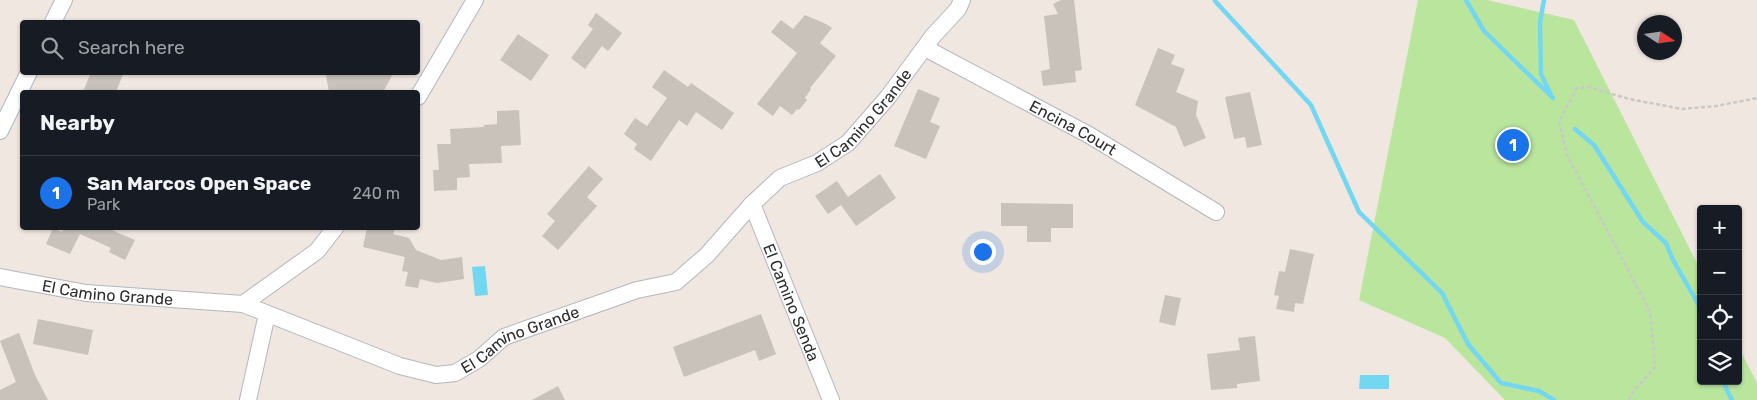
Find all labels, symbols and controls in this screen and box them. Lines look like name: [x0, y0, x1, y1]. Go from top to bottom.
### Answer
north arrow: [1637, 15, 1682, 60]
search box: [20, 20, 420, 75]
icon: search: [38, 34, 66, 62]
text: Search here: [78, 36, 185, 59]
street label: El Camino Grande: [811, 65, 916, 172]
street label: Encina Court: [1026, 96, 1120, 159]
text: Nearby: [40, 110, 115, 135]
pin: 1: [1497, 126, 1529, 164]
text: San Marcos Open Space: [87, 172, 311, 195]
text: 1: [52, 184, 60, 203]
text: 240 m: [353, 184, 400, 203]
text: Park: [87, 195, 120, 214]
map controls: [1697, 205, 1742, 385]
button: +: [1697, 205, 1742, 250]
your location: [970, 239, 996, 265]
street label: El Camino Senda: [759, 241, 823, 364]
button: −: [1697, 250, 1742, 295]
street label: El Camino Grande: [41, 276, 174, 309]
button: locate: [1697, 295, 1742, 340]
street label: El Camino Grande: [458, 302, 582, 378]
button: layers: [1697, 340, 1742, 385]

